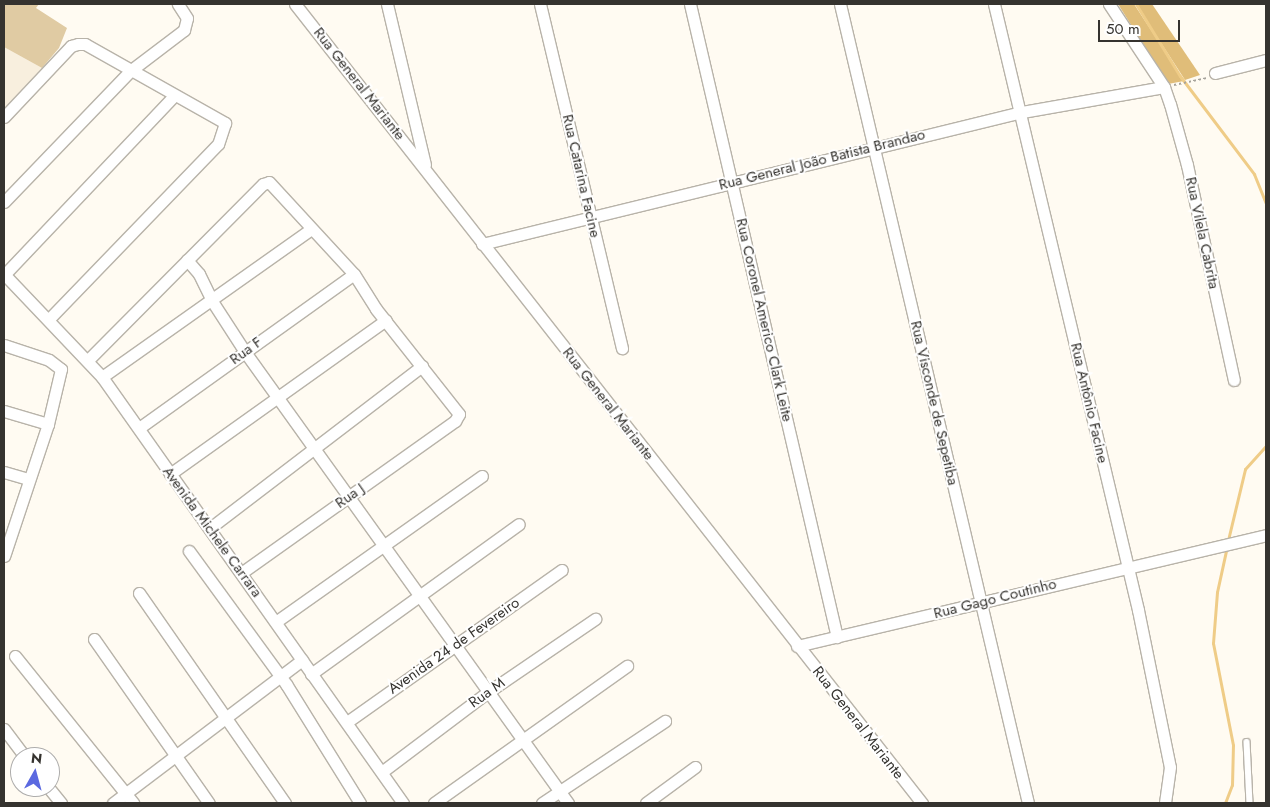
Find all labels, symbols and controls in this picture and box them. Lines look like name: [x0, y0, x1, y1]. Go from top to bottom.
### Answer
scale bar: [1100, 10, 1182, 42]
text: 50 m: [1106, 18, 1140, 40]
street label: Rua General Mariante: [309, 24, 409, 144]
street label: Rua Catarina Facine: [558, 113, 604, 239]
street label: Rua General João Batista Brandao: [717, 126, 927, 194]
street label: Rua Vilela Cabrita: [1181, 175, 1223, 291]
street label: Rua Coronel Americo Clark Leite: [732, 217, 796, 423]
street label: Rua Visconde de Sepetiba: [906, 319, 962, 487]
street label: Rua F: [226, 333, 266, 369]
street label: Rua Antônio Facine: [1066, 341, 1112, 465]
street label: Rua General Mariante: [558, 344, 658, 464]
street label: Avenida Michele Carrara: [159, 463, 265, 601]
street label: Rua J: [332, 480, 368, 512]
street label: Rua Gago Coutinho: [932, 575, 1058, 623]
street label: Avenida 24 de Fevereiro: [385, 594, 523, 698]
street label: Rua General Mariante: [808, 663, 908, 783]
street label: Rua M: [465, 674, 509, 712]
north arrow: [10, 747, 60, 797]
text: N: [30, 748, 43, 769]

